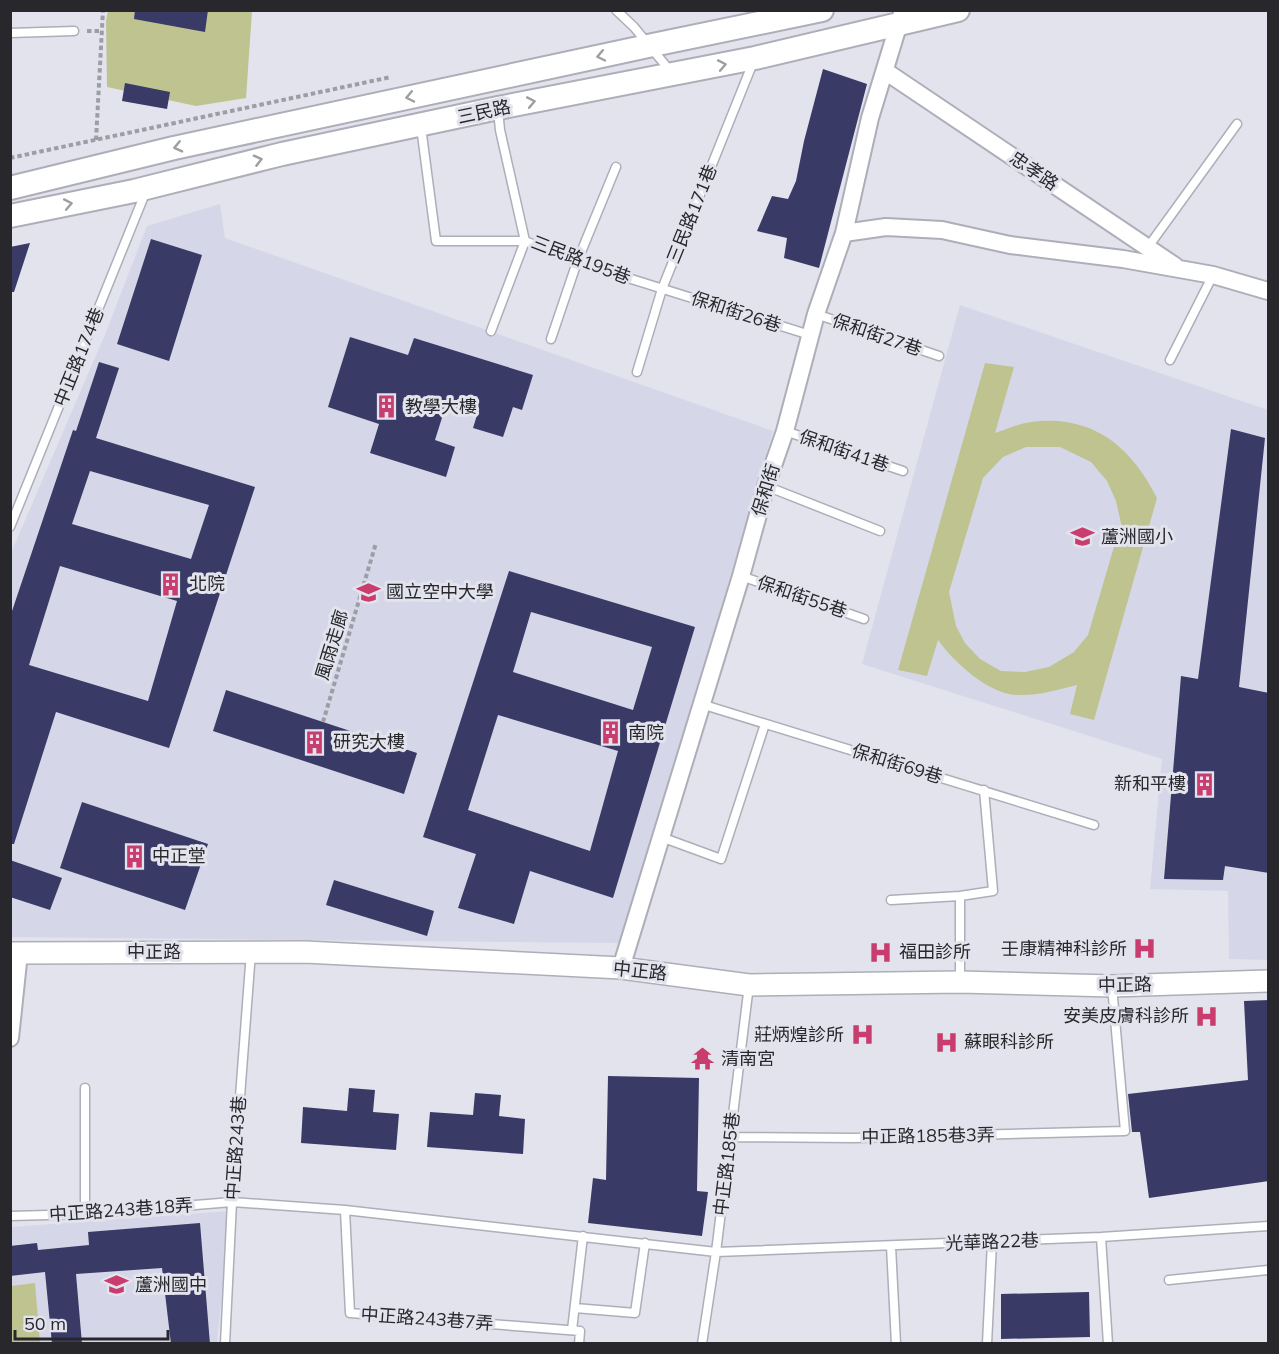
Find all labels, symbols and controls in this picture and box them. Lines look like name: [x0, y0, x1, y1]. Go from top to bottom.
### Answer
one-way arrow: [596, 49, 606, 62]
one-way arrow: [717, 59, 727, 72]
one-way arrow: [405, 90, 415, 103]
street label: 三民路: [455, 95, 513, 128]
one-way arrow: [525, 96, 535, 109]
one-way arrow: [174, 140, 184, 153]
street label: 忠孝路: [1005, 146, 1063, 195]
one-way arrow: [253, 155, 263, 168]
street label: 三民路171巷: [661, 161, 722, 267]
one-way arrow: [63, 198, 73, 211]
street label: 三民路195巷: [528, 230, 634, 289]
street label: 保和街26巷: [688, 286, 784, 337]
street label: 中正路174巷: [48, 304, 109, 410]
street label: 保和街27巷: [829, 308, 925, 361]
building icon: 教學大樓: [374, 394, 400, 420]
place label: 教學大樓: [405, 395, 477, 418]
street label: 保和街41巷: [796, 424, 892, 477]
street label: 保和街: [747, 461, 784, 519]
school or university icon: 蘆洲國小: [1070, 524, 1096, 550]
place label: 蘆洲國小: [1101, 525, 1173, 548]
street label: 保和街55巷: [754, 570, 850, 623]
building icon: 北院: [158, 571, 184, 597]
place label: 北院: [189, 572, 225, 595]
school or university icon: 國立空中大學: [355, 579, 381, 605]
place label: 國立空中大學: [386, 580, 494, 603]
street label: 風雨走廊: [310, 607, 353, 683]
building icon: 南院: [597, 720, 623, 746]
place label: 南院: [628, 721, 664, 744]
building icon: 研究大樓: [302, 729, 328, 755]
place label: 研究大樓: [333, 730, 405, 753]
street label: 保和街69巷: [849, 739, 945, 788]
building icon: 新和平樓: [1191, 771, 1217, 797]
place label: 新和平樓: [1114, 772, 1186, 795]
building icon: 中正堂: [121, 843, 147, 869]
place label: 中正堂: [152, 844, 206, 867]
hospital icon: 壬康精神科診所: [1132, 936, 1158, 962]
place label: 壬康精神科診所: [1001, 937, 1127, 960]
hospital icon: 福田診所: [868, 939, 894, 965]
street label: 中正路: [127, 940, 181, 963]
place label: 福田診所: [899, 940, 971, 963]
street label: 中正路: [612, 956, 668, 985]
street label: 中正路: [1098, 973, 1152, 996]
hospital icon: 安美皮膚科診所: [1194, 1003, 1220, 1029]
place label: 安美皮膚科診所: [1063, 1004, 1189, 1027]
hospital icon: 莊炳煌診所: [849, 1022, 875, 1048]
place label: 莊炳煌診所: [754, 1023, 844, 1046]
hospital icon: 蘇眼科診所: [933, 1029, 959, 1055]
place label: 蘇眼科診所: [964, 1030, 1054, 1053]
temple icon: 清南宮: [690, 1046, 716, 1072]
place label: 清南宮: [721, 1047, 775, 1070]
street label: 中正路243巷: [220, 1095, 251, 1201]
street label: 中正路185巷: [709, 1111, 744, 1217]
street label: 中正路185巷3弄: [861, 1123, 995, 1148]
street label: 中正路243巷18弄: [48, 1193, 194, 1226]
street label: 光華路22巷: [945, 1228, 1039, 1255]
school or university icon: 蘆洲國中: [104, 1272, 130, 1298]
place label: 蘆洲國中: [135, 1273, 207, 1296]
street label: 中正路243巷7弄: [360, 1302, 494, 1335]
scale bar: [15, 1303, 168, 1341]
text: 50 m: [24, 1312, 66, 1335]

